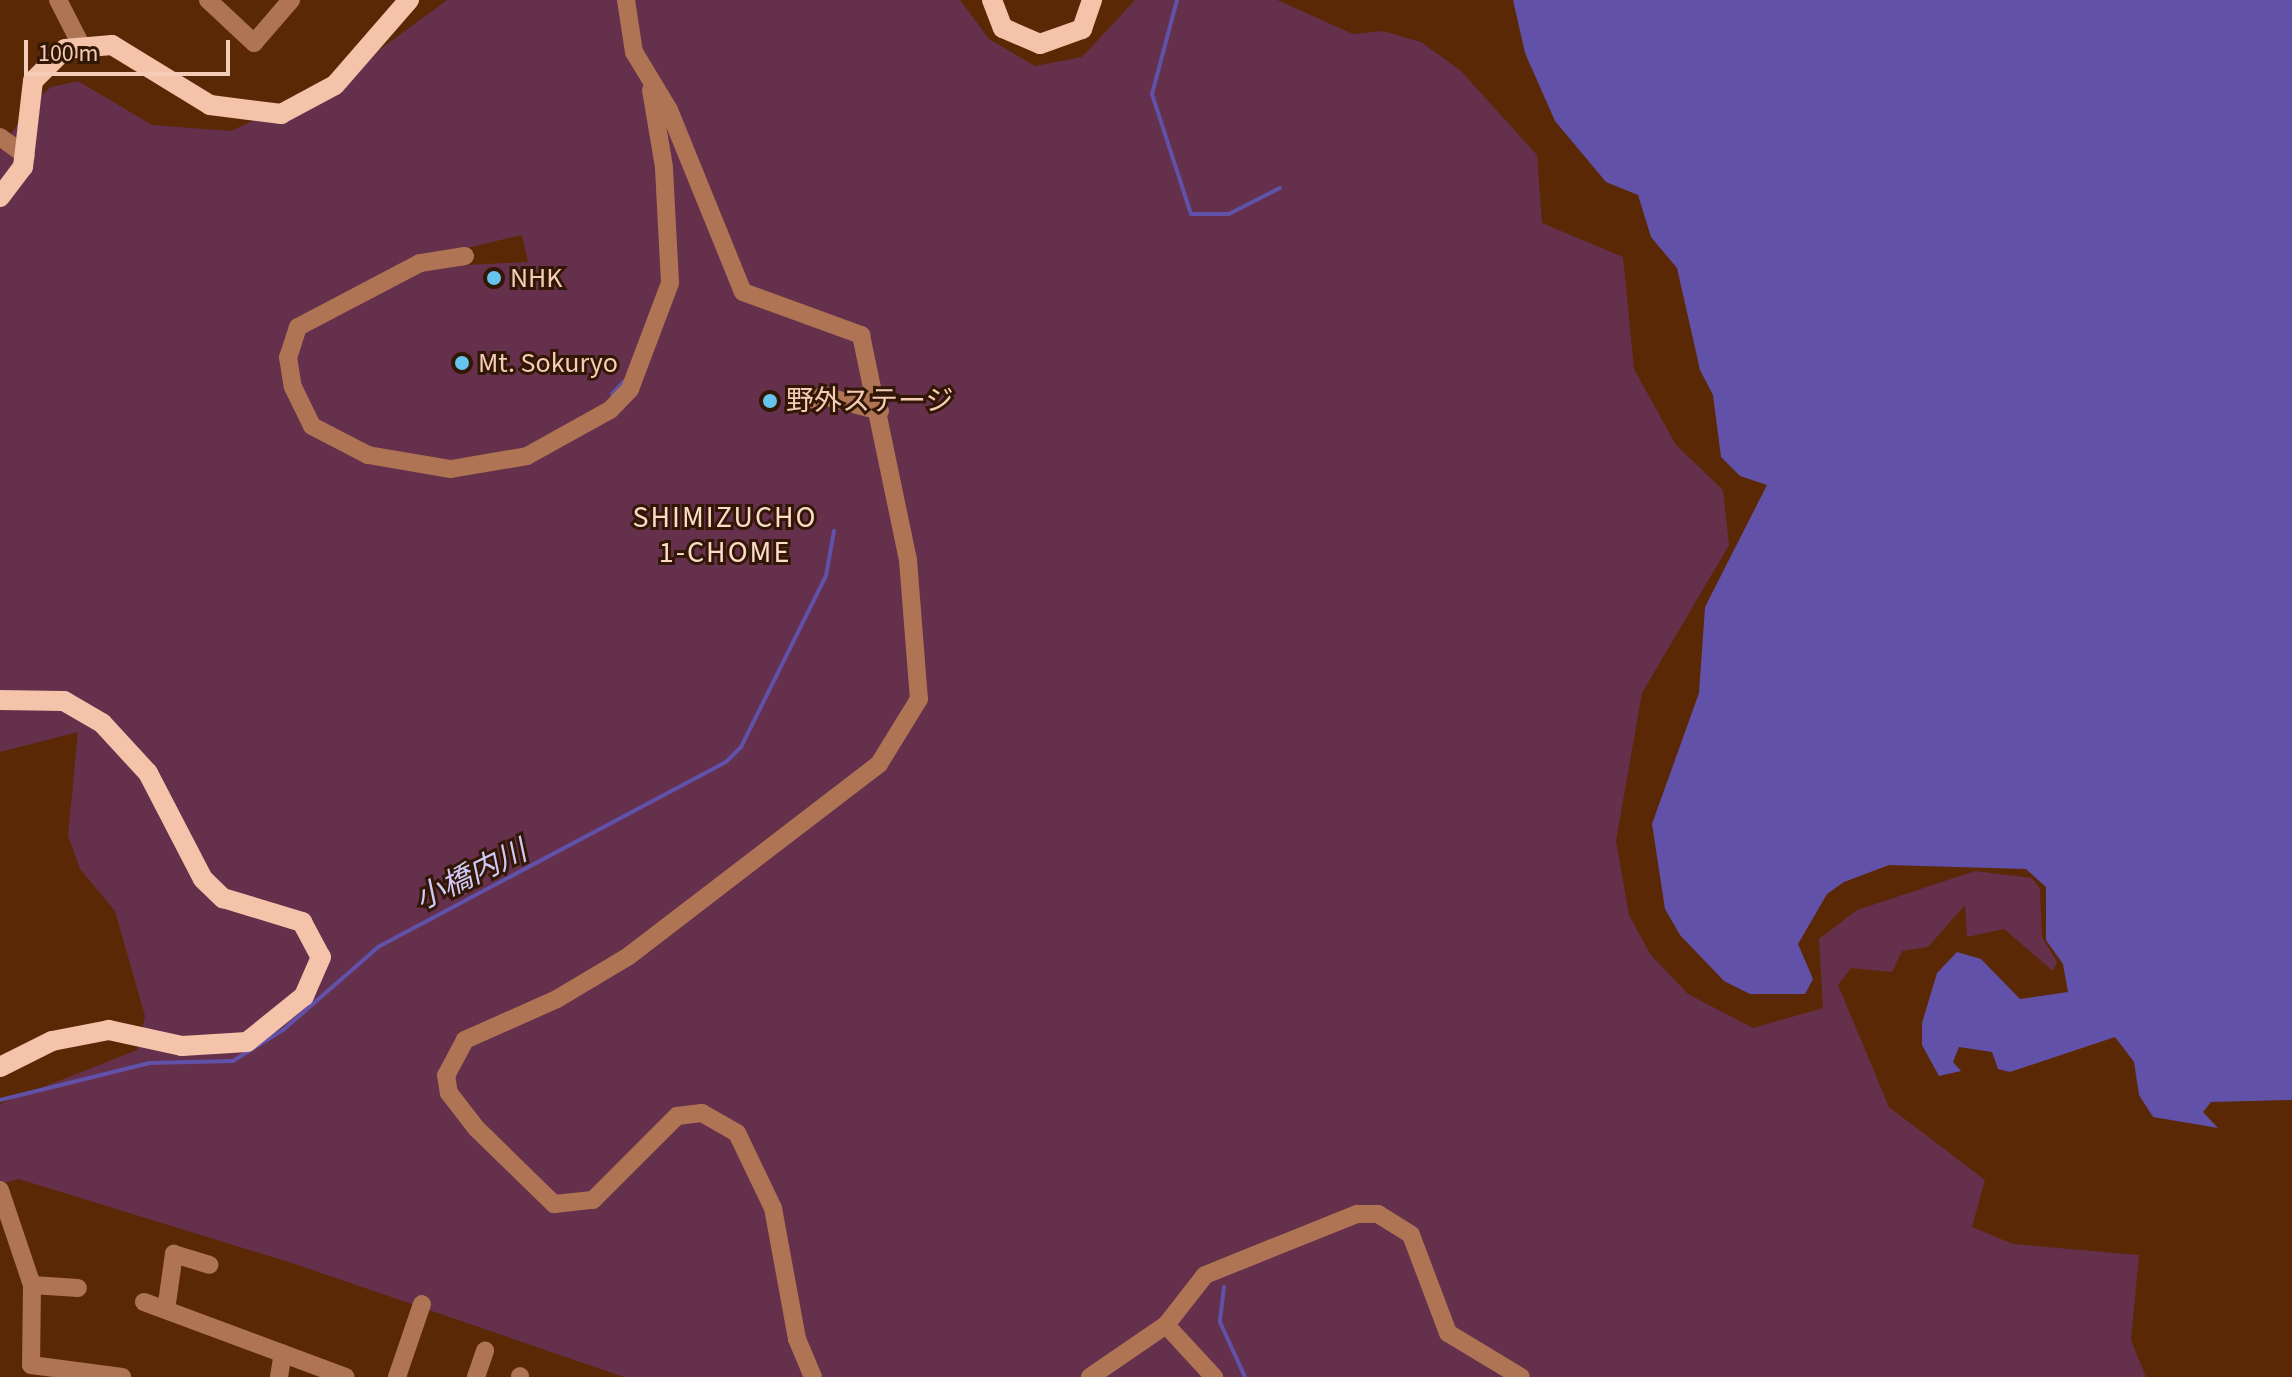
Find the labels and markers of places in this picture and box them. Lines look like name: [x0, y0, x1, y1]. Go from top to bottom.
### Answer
place label: NHK: [510, 261, 563, 295]
marker: NHK: [485, 269, 503, 287]
place label: Mt. Sokuryo: [478, 346, 618, 380]
marker: Mt. Sokuryo: [453, 354, 471, 372]
place label: 野外ステージ: [786, 384, 954, 418]
marker: 野外ステージ: [761, 392, 779, 410]

